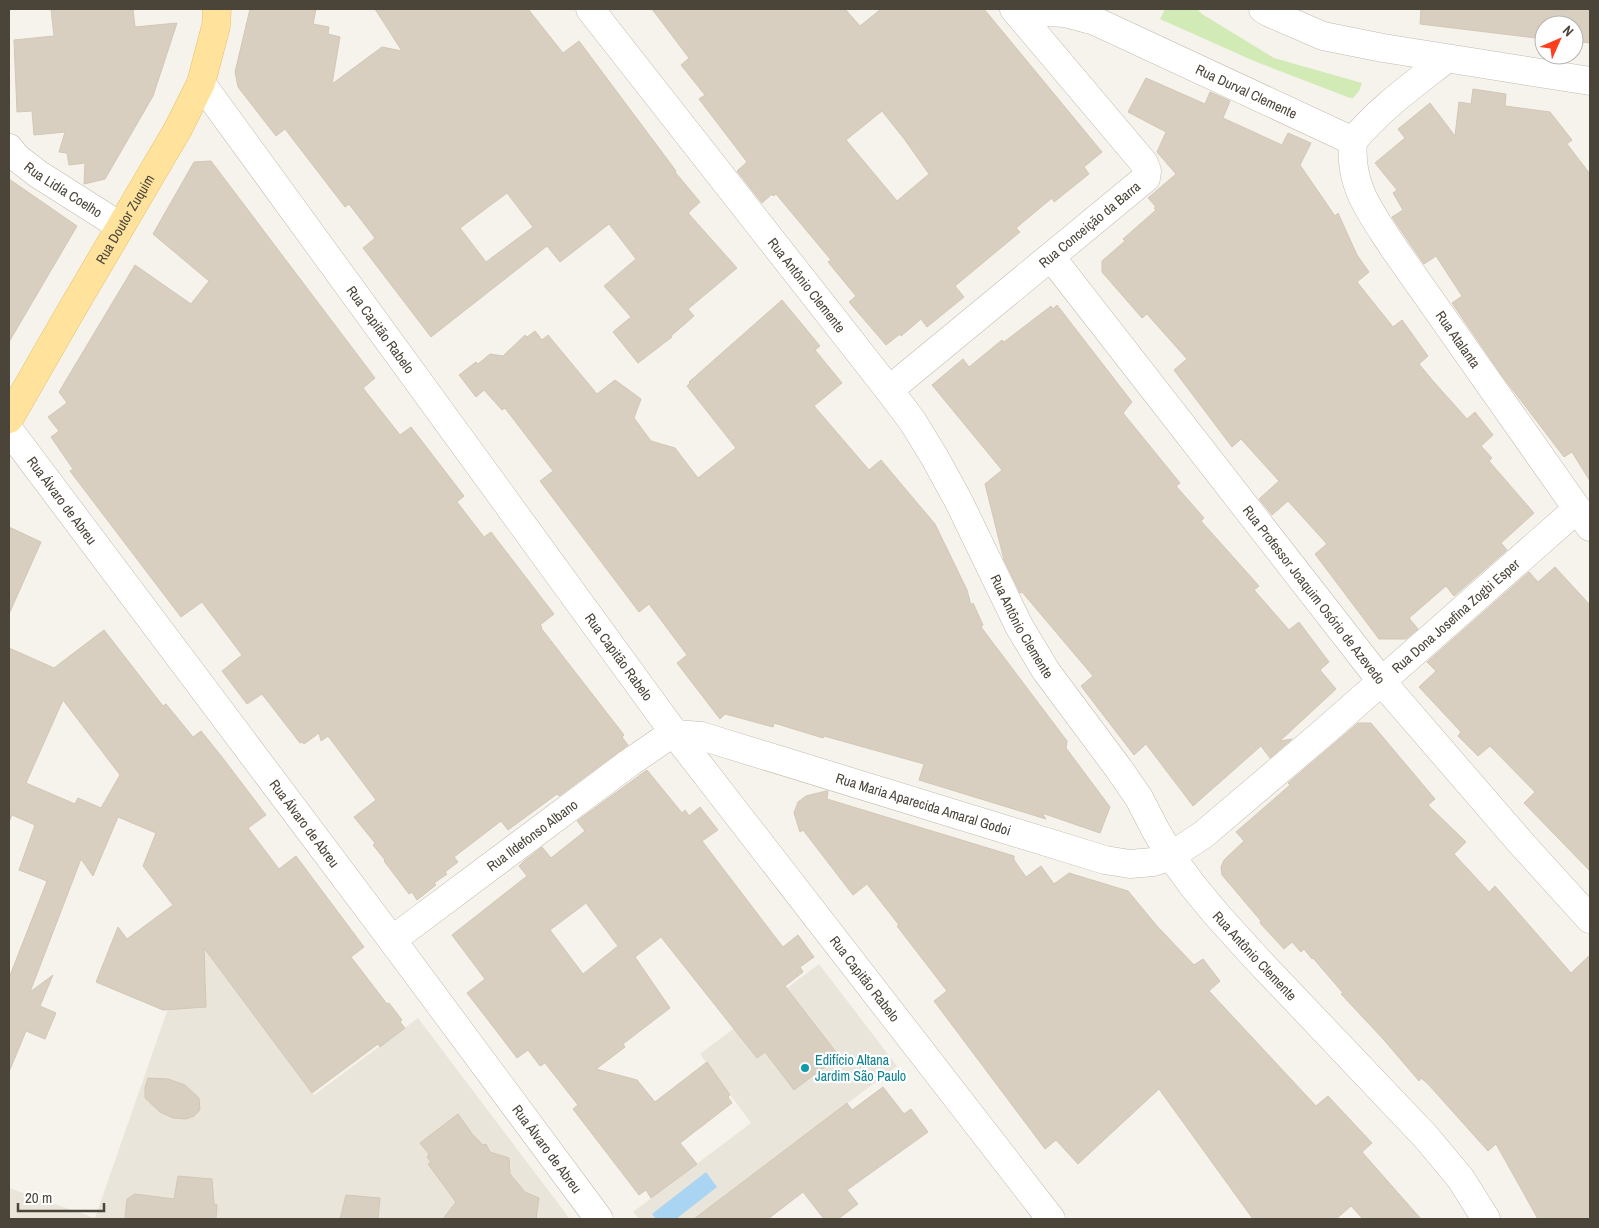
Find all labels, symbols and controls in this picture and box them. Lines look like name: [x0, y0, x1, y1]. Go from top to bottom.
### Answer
north arrow: [1534, 15, 1584, 65]
text: N: [1559, 22, 1577, 40]
street label: Rua Durval Clemente: [1193, 60, 1300, 123]
street label: Rua Lidía Coelho: [21, 158, 106, 222]
street label: Rua Doutor Zuquim: [92, 171, 158, 267]
street label: Rua Conceição da Barra: [1035, 177, 1145, 272]
street label: Rua Antônio Clemente: [764, 234, 849, 336]
street label: Rua Capitão Rabelo: [343, 282, 418, 377]
street label: Rua Atalanta: [1432, 307, 1485, 372]
street label: Rua Álvaro de Abreu: [23, 453, 101, 548]
street label: Rua Professor Joaquim Osório de Azevedo: [1239, 502, 1389, 688]
street label: Rua Dona Josefina Zogbi Esper: [1388, 555, 1523, 677]
street label: Rua Antônio Clemente: [986, 571, 1057, 682]
street label: Rua Capitão Rabelo: [581, 610, 657, 704]
street label: Rua Maria Aparecida Amaral Godoi: [834, 769, 1013, 840]
street label: Rua Álvaro de Abreu: [266, 776, 343, 871]
street label: Rua Ildefonso Albano: [483, 795, 581, 875]
street label: Rua Antônio Clemente: [1209, 907, 1301, 1004]
street label: Rua Capitão Rabelo: [826, 932, 904, 1025]
place label: Edifício Altana Jardim São Paulo: [815, 1051, 906, 1085]
marker: Edifício Altana Jardim São Paulo: [799, 1062, 811, 1074]
street label: Rua Álvaro de Abreu: [508, 1101, 586, 1197]
scale bar: [18, 1180, 104, 1212]
text: 20 m: [25, 1187, 52, 1208]

